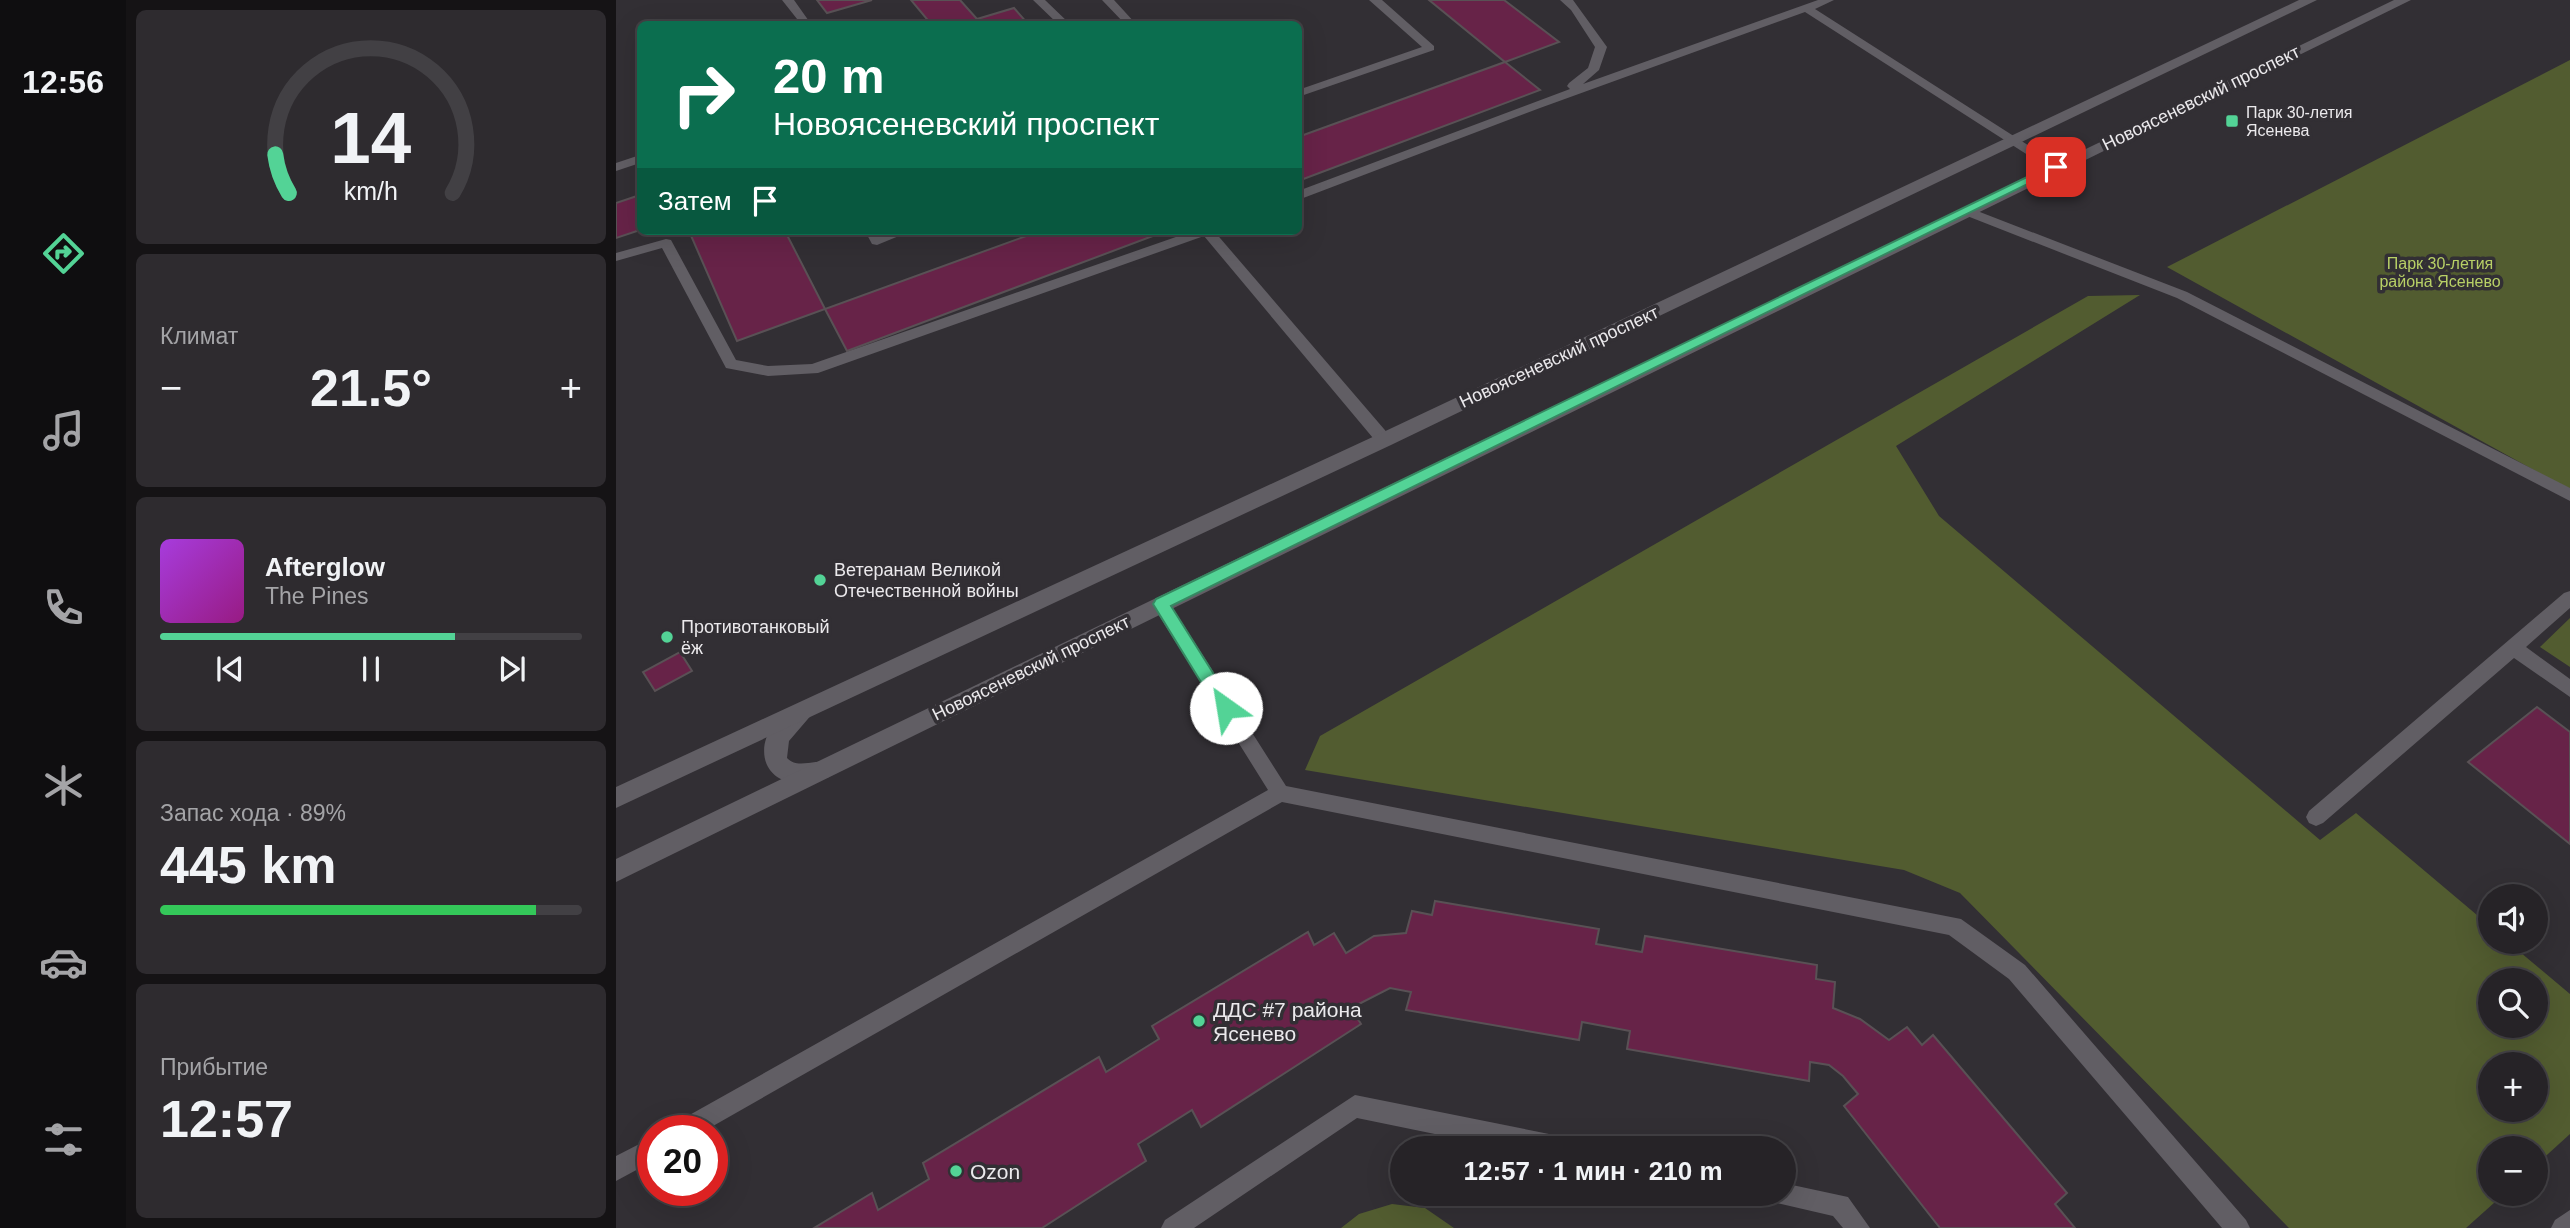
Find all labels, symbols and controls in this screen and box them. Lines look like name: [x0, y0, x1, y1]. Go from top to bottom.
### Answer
street label: Новоясеневский проспект: [2099, 41, 2303, 155]
icon: right: [658, 49, 749, 140]
text: 20 m: [773, 49, 885, 103]
text: 12:56: [22, 64, 104, 100]
text: 14: [331, 97, 412, 178]
place label: Парк 30-летия Ясенева: [2246, 104, 2353, 139]
text: Новоясеневский проспект: [773, 106, 1159, 142]
marker: Парк 30-летия Ясенева: [2224, 113, 2240, 129]
pin: [2026, 137, 2086, 197]
icon: arrive: [2037, 148, 2075, 186]
text: km/h: [344, 177, 398, 205]
icon: arrive: [746, 182, 784, 220]
text: Затем: [658, 186, 732, 216]
icon: directions: [39, 229, 88, 278]
park label: Парк 30-летия района Ясенево: [2379, 255, 2501, 290]
street label: Новоясеневский проспект: [1456, 302, 1662, 412]
text: Климат: [160, 323, 238, 349]
text: 21.5°: [310, 359, 432, 417]
text: −: [160, 367, 182, 409]
text: +: [560, 367, 582, 409]
icon: music: [39, 406, 88, 455]
text: Afterglow: [265, 552, 385, 582]
place label: Ветеранам Великой Отечественной войны: [834, 560, 1019, 601]
marker: Ветеранам Великой Отечественной войны: [812, 572, 828, 588]
icon: phone: [39, 583, 88, 632]
text: The Pines: [265, 583, 369, 609]
street label: Новоясеневский проспект: [929, 611, 1133, 725]
place label: Противотанковый ёж: [681, 617, 829, 658]
marker: Противотанковый ёж: [659, 629, 675, 645]
icon: previous: [211, 650, 249, 688]
icon: pause: [352, 650, 390, 688]
icon: next: [493, 650, 531, 688]
position arrow: [1189, 671, 1263, 745]
icon: climate: [39, 761, 88, 810]
text: Запас хода · 89%: [160, 800, 346, 826]
text: 445 km: [160, 836, 336, 894]
map controls: [2478, 884, 2548, 1206]
button: sound: [2478, 884, 2548, 954]
icon: car: [39, 938, 88, 987]
button: search: [2478, 968, 2548, 1038]
place label: ДДС #7 района Ясенево: [1213, 998, 1362, 1045]
marker: ДДС #7 района Ясенево: [1191, 1013, 1207, 1029]
button: +: [2478, 1052, 2548, 1122]
text: Прибытие: [160, 1054, 268, 1080]
text: 12:57: [160, 1090, 293, 1148]
icon: filters: [39, 1115, 88, 1164]
speed limit sign: 20: [637, 1115, 728, 1206]
button: −: [2478, 1136, 2548, 1206]
text: 12:57 · 1 мин · 210 m: [1463, 1156, 1723, 1186]
place label: Ozon: [970, 1160, 1020, 1183]
marker: Ozon: [948, 1163, 964, 1179]

